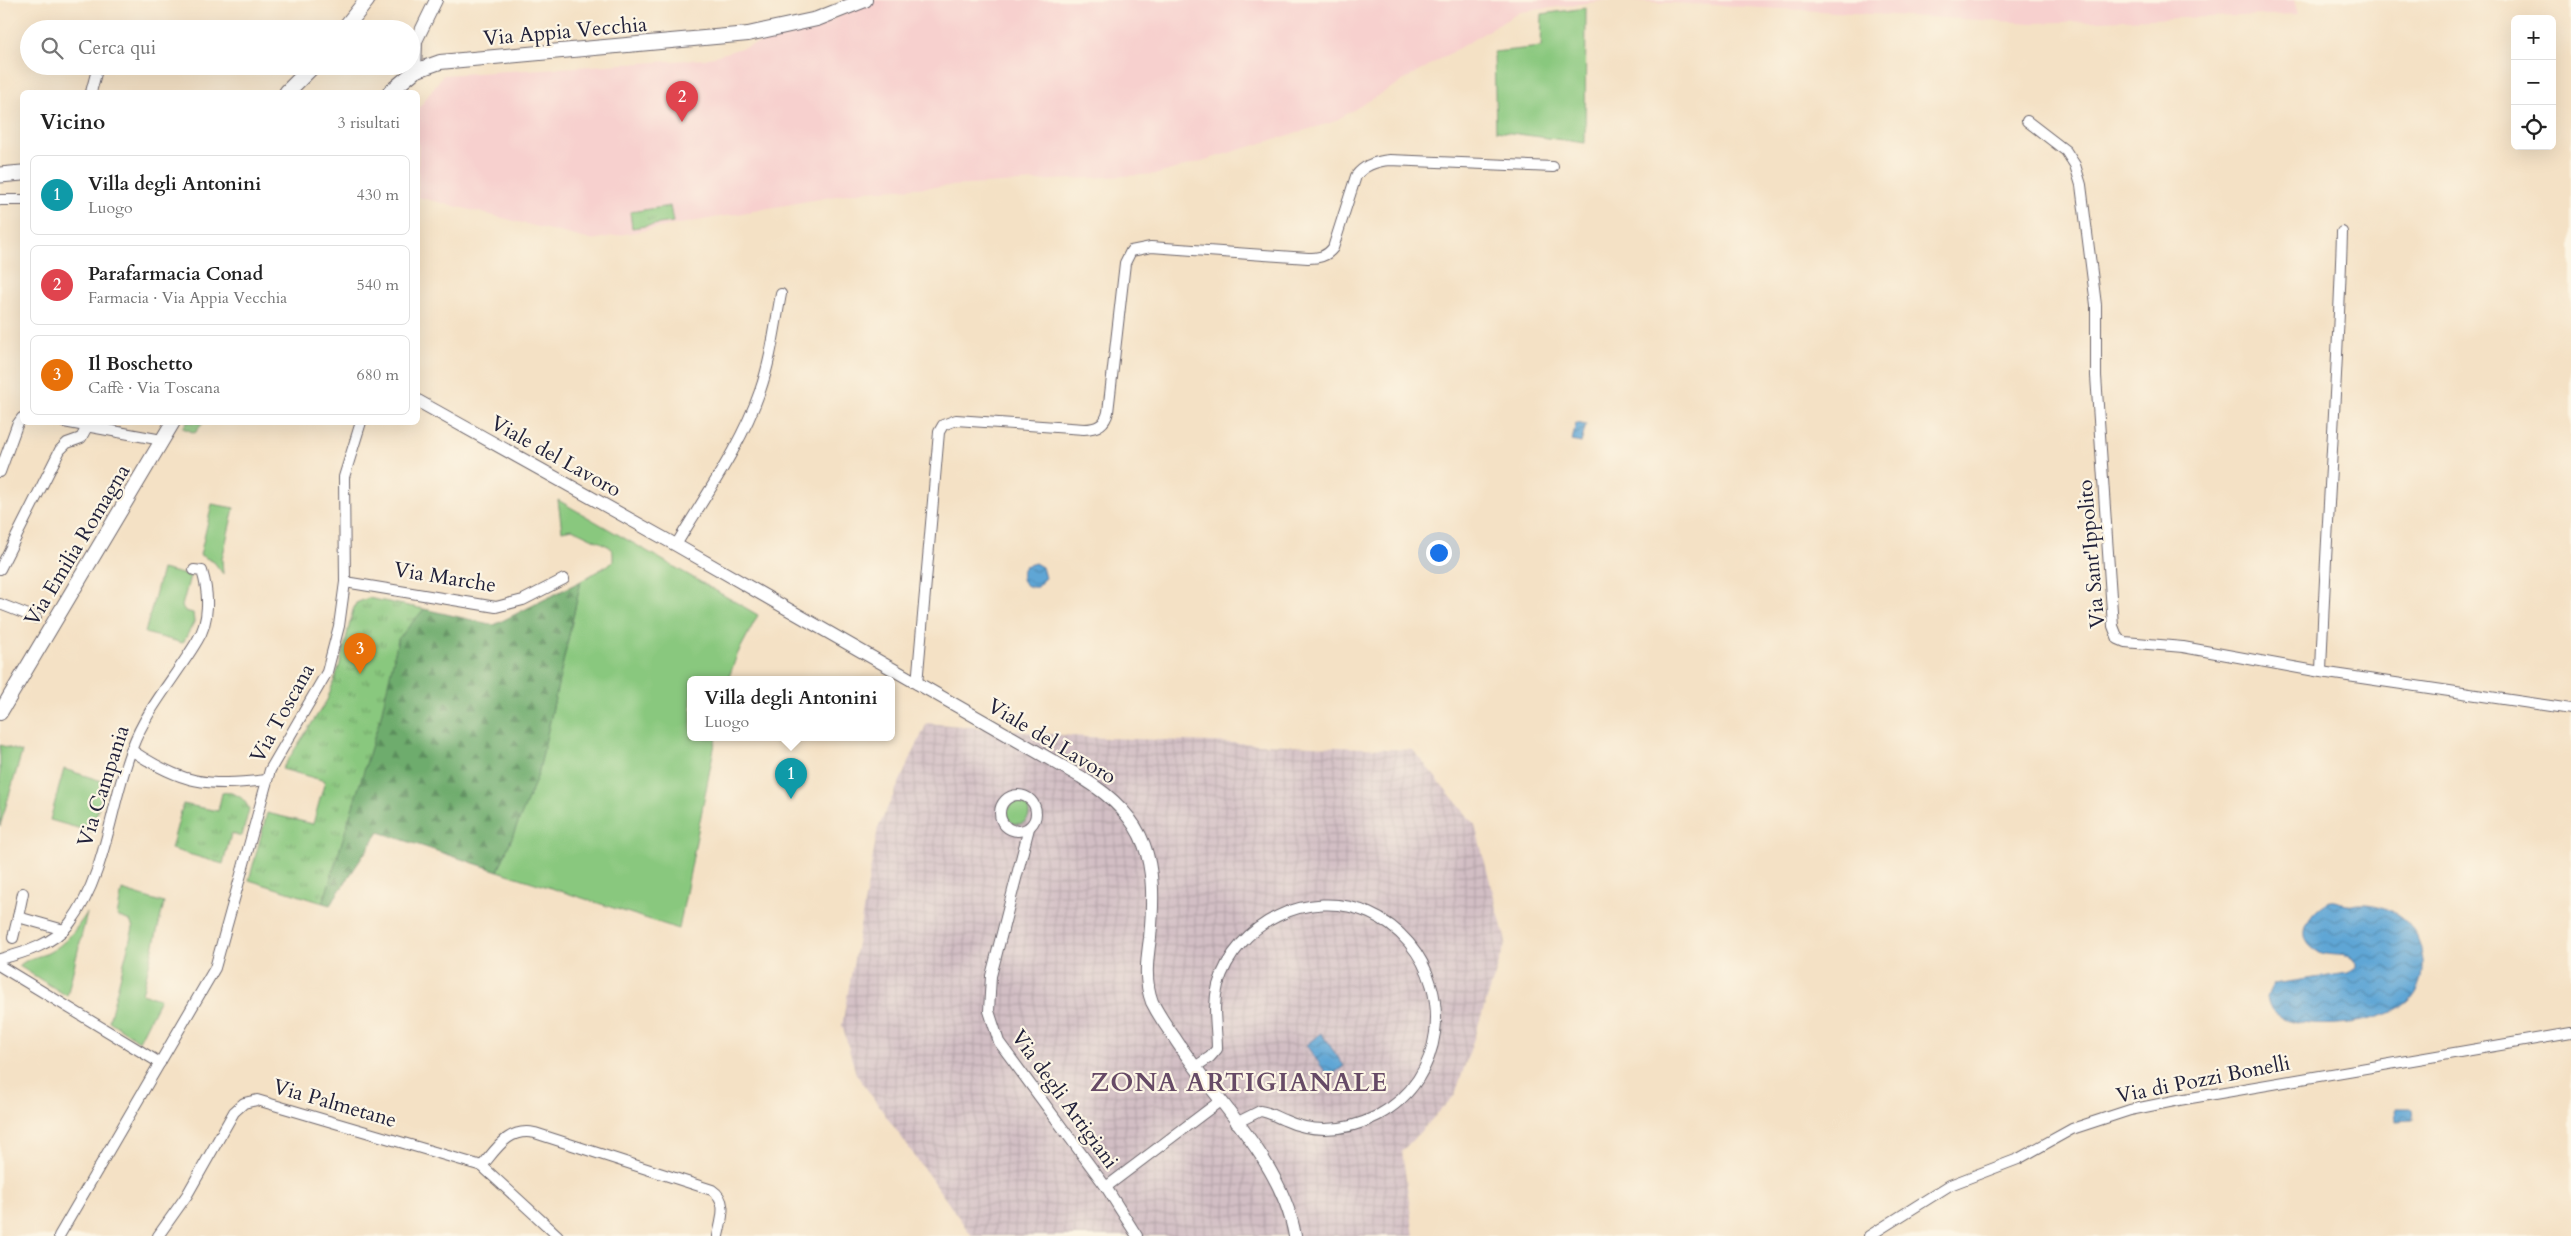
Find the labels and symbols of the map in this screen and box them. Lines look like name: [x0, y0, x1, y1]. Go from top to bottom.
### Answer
street label: Via Appia Vecchia: [482, 10, 648, 53]
pin: 2: [666, 81, 698, 122]
street label: Viale del Lavoro: [485, 409, 626, 504]
street label: Via Emilia Romagna: [18, 459, 137, 632]
street label: Via Sant'Ippolito: [2071, 478, 2112, 629]
your location: [1426, 540, 1452, 566]
street label: Via Marche: [392, 555, 498, 600]
pin: 3: [344, 633, 376, 674]
street label: Via Toscana: [243, 658, 322, 768]
street label: Viale del Lavoro: [982, 692, 1122, 791]
street label: Via Campania: [70, 722, 137, 851]
pin: 1: [775, 758, 807, 799]
street label: Via degli Artigiani: [1004, 1024, 1125, 1175]
street label: Via di Pozzi Bonelli: [2114, 1048, 2293, 1111]
district label: ZONA ARTIGIANALE: [1090, 1065, 1388, 1100]
street label: Via Palmetane: [270, 1072, 400, 1135]

